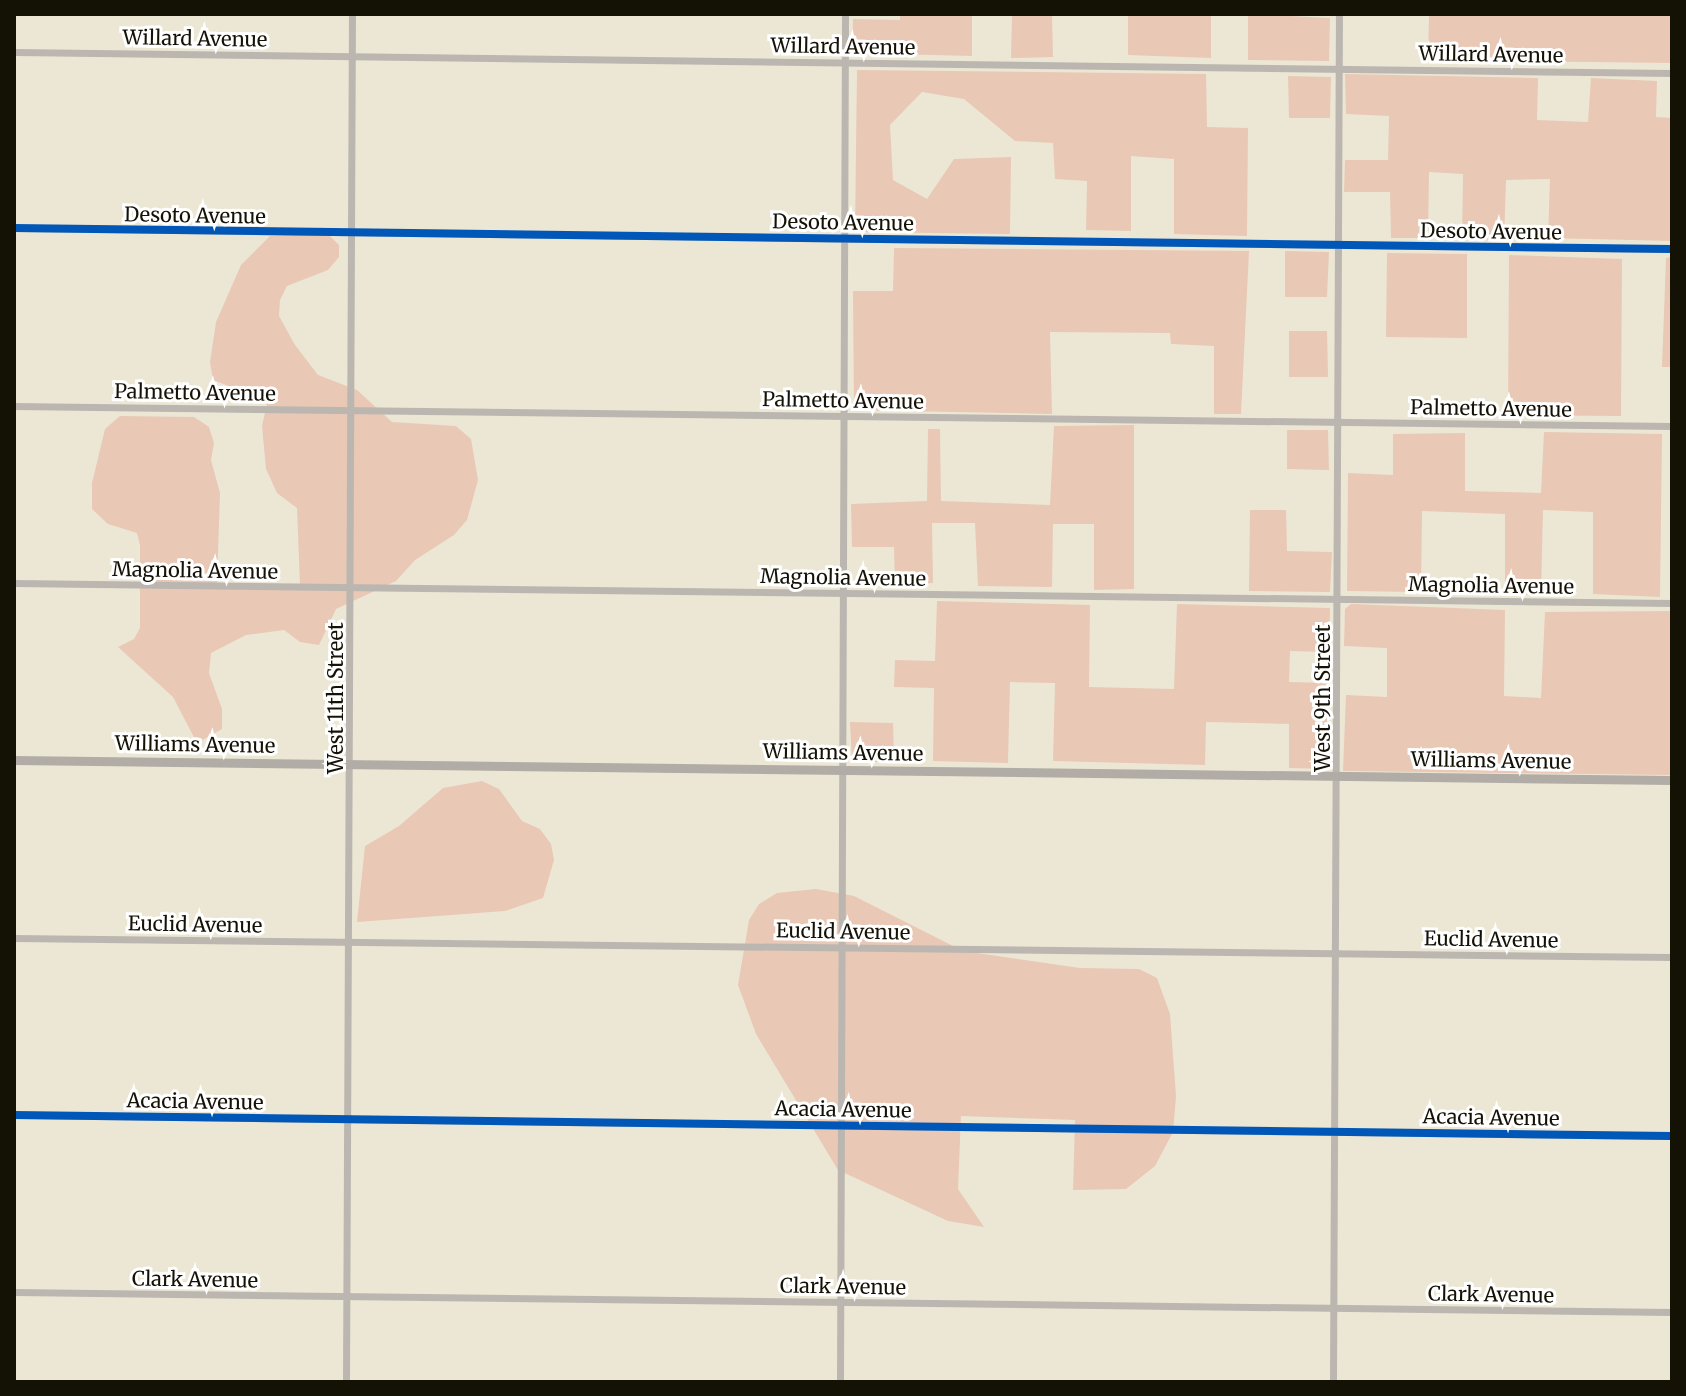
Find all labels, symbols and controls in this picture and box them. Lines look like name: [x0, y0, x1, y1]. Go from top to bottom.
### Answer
street label: Willard Avenue: [122, 25, 268, 51]
street label: Willard Avenue: [770, 33, 916, 59]
street label: Willard Avenue: [1418, 41, 1564, 67]
street label: Desoto Avenue: [124, 202, 266, 228]
street label: Desoto Avenue: [772, 209, 914, 235]
street label: Desoto Avenue: [1420, 218, 1562, 244]
street label: Palmetto Avenue: [114, 379, 276, 405]
street label: Palmetto Avenue: [762, 387, 924, 413]
street label: Palmetto Avenue: [1410, 395, 1572, 421]
street label: Magnolia Avenue: [112, 557, 278, 583]
street label: Magnolia Avenue: [760, 564, 926, 590]
street label: Magnolia Avenue: [1408, 572, 1574, 598]
street label: West 11th Street: [323, 622, 347, 774]
street label: West 9th Street: [1310, 625, 1334, 771]
street label: Williams Avenue: [115, 731, 275, 757]
street label: Williams Avenue: [763, 739, 923, 765]
street label: Williams Avenue: [1411, 747, 1571, 773]
street label: Euclid Avenue: [128, 911, 262, 937]
street label: Euclid Avenue: [776, 918, 910, 944]
street label: Euclid Avenue: [1424, 926, 1558, 952]
street label: Acacia Avenue: [126, 1088, 264, 1114]
street label: Acacia Avenue: [774, 1096, 912, 1122]
street label: Acacia Avenue: [1422, 1104, 1560, 1130]
street label: Clark Avenue: [132, 1266, 258, 1292]
street label: Clark Avenue: [780, 1273, 906, 1299]
street label: Clark Avenue: [1428, 1281, 1554, 1307]

